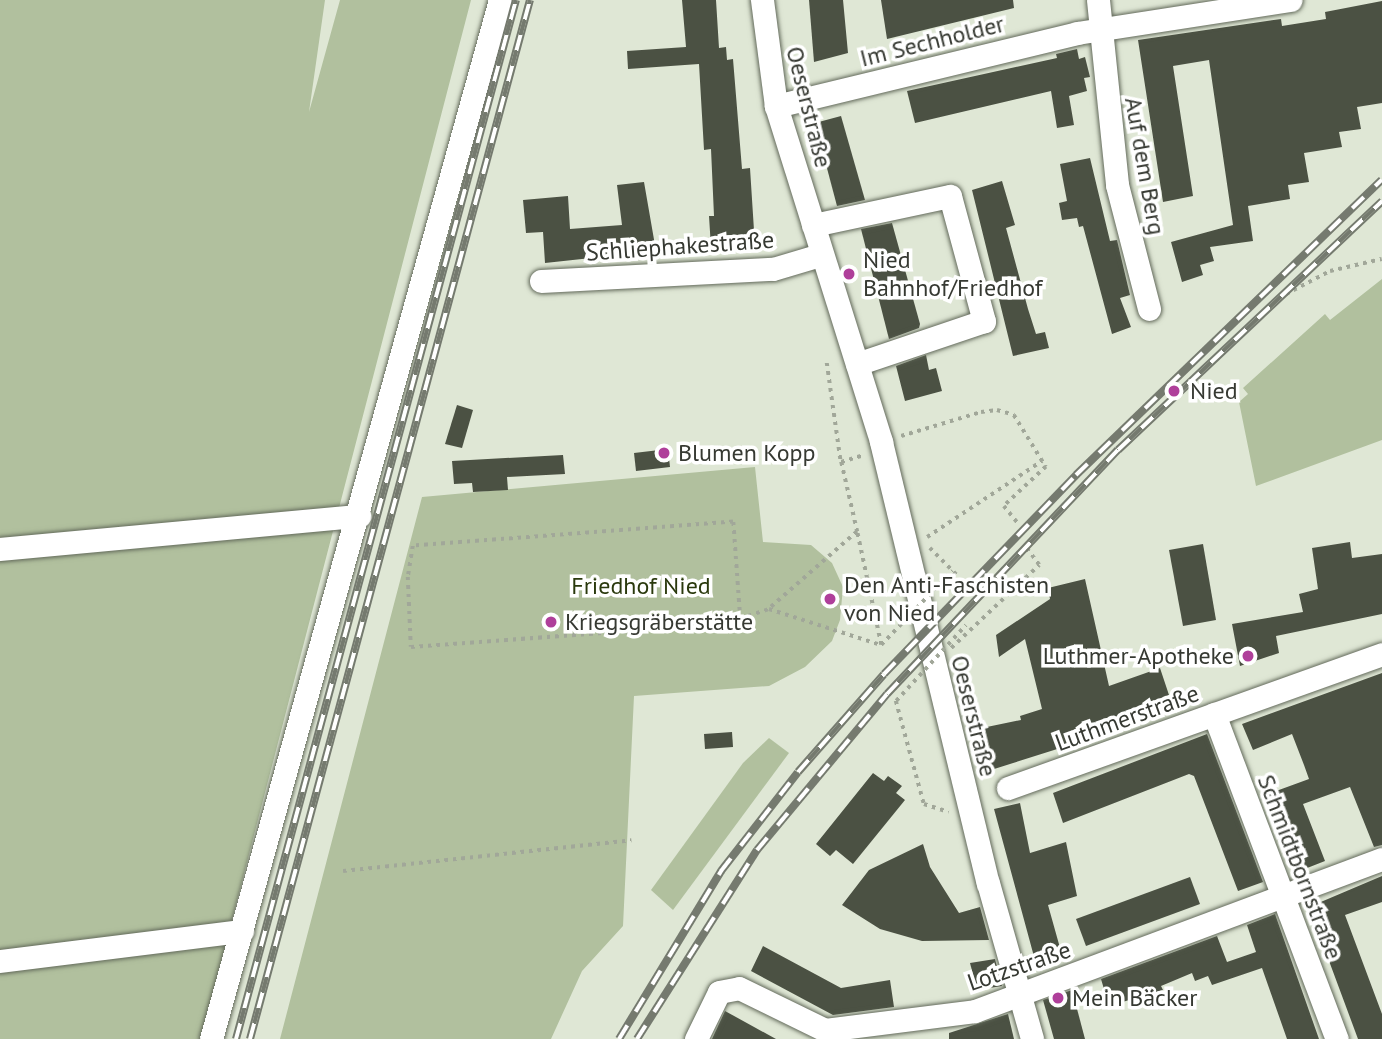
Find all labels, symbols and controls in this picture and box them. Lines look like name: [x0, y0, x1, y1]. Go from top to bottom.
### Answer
street label: Im Sechholder: [857, 9, 1007, 73]
street label: Oeserstraße: [780, 43, 838, 171]
street label: Auf dem Berg: [1119, 95, 1171, 237]
street label: Schliephakestraße: [585, 225, 775, 267]
place label: Nied Bahnhof/Friedhof: [863, 246, 1042, 302]
marker: Nied Bahnhof/Friedhof: [841, 266, 857, 282]
place label: Nied: [1190, 377, 1238, 405]
marker: Nied: [1164, 381, 1184, 401]
place label: Blumen Kopp: [678, 439, 815, 467]
marker: Blumen Kopp: [656, 445, 672, 461]
place label: Den Anti-Faschisten von Nied: [844, 571, 1050, 627]
park label: Friedhof Nied: [571, 572, 711, 600]
marker: Den Anti-Faschisten von Nied: [822, 591, 838, 607]
place label: Kriegsgräberstätte: [565, 608, 753, 636]
marker: Kriegsgräberstätte: [543, 614, 559, 630]
place label: Luthmer-Apotheke: [1043, 642, 1234, 670]
marker: Luthmer-Apotheke: [1240, 648, 1256, 664]
street label: Oeserstraße: [945, 652, 1003, 780]
street label: Luthmerstraße: [1051, 679, 1203, 757]
street label: Schmidtbornstraße: [1252, 771, 1348, 963]
street label: Lotzstraße: [964, 935, 1074, 997]
place label: Mein Bäcker: [1072, 984, 1197, 1012]
marker: Mein Bäcker: [1050, 990, 1066, 1006]

